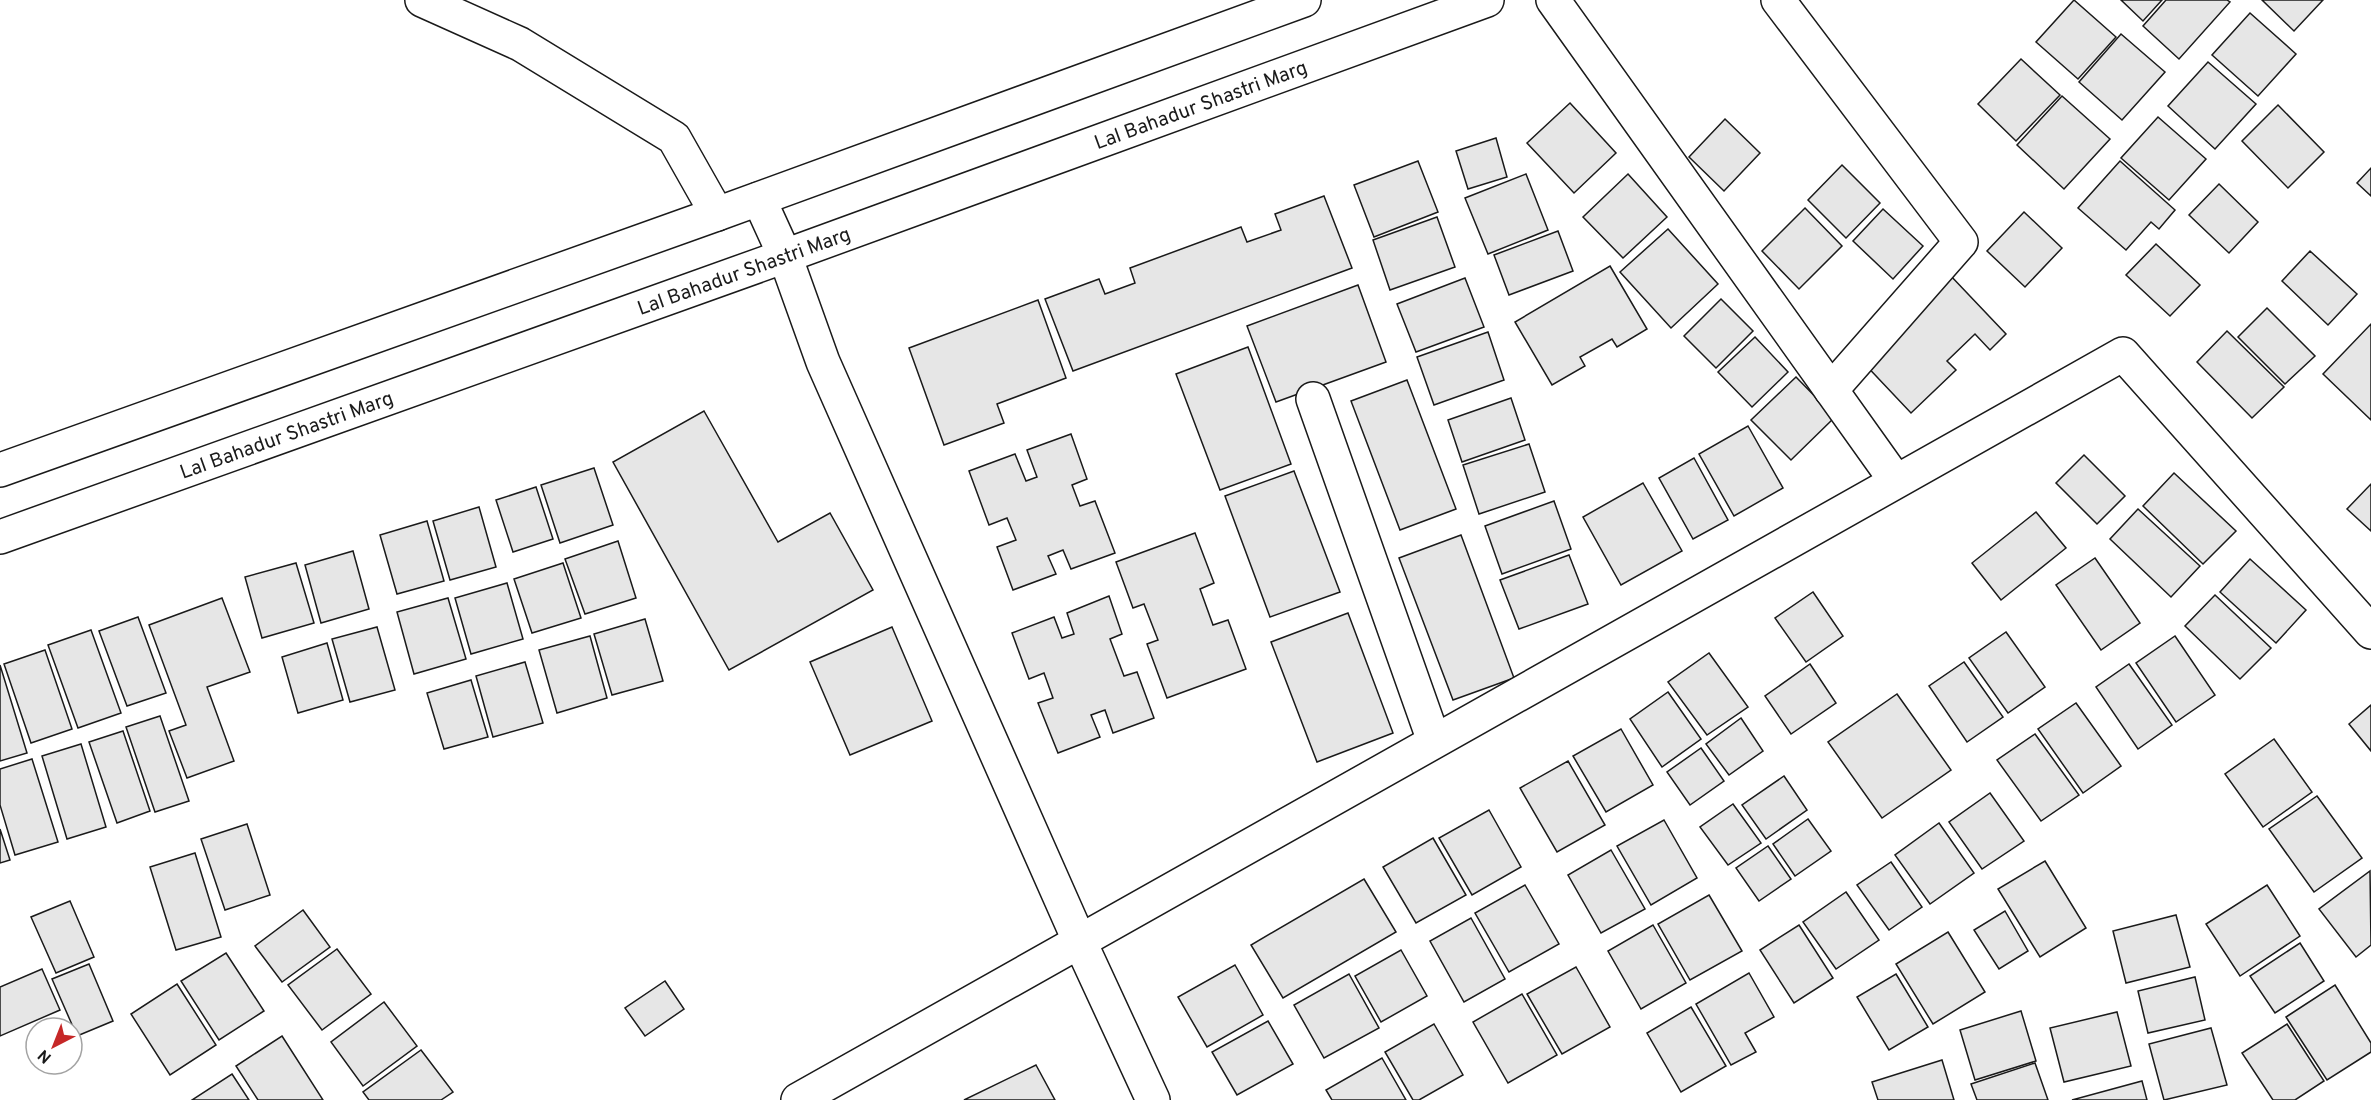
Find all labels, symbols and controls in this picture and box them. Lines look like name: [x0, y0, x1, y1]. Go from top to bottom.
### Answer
street label: Lal Bahadur Shastri Marg: [1091, 56, 1311, 157]
street label: Lal Bahadur Shastri Marg: [634, 222, 855, 323]
street label: Lal Bahadur Shastri Marg: [177, 386, 397, 487]
north arrow: [24, 1016, 84, 1076]
text: N: [34, 1044, 56, 1067]

